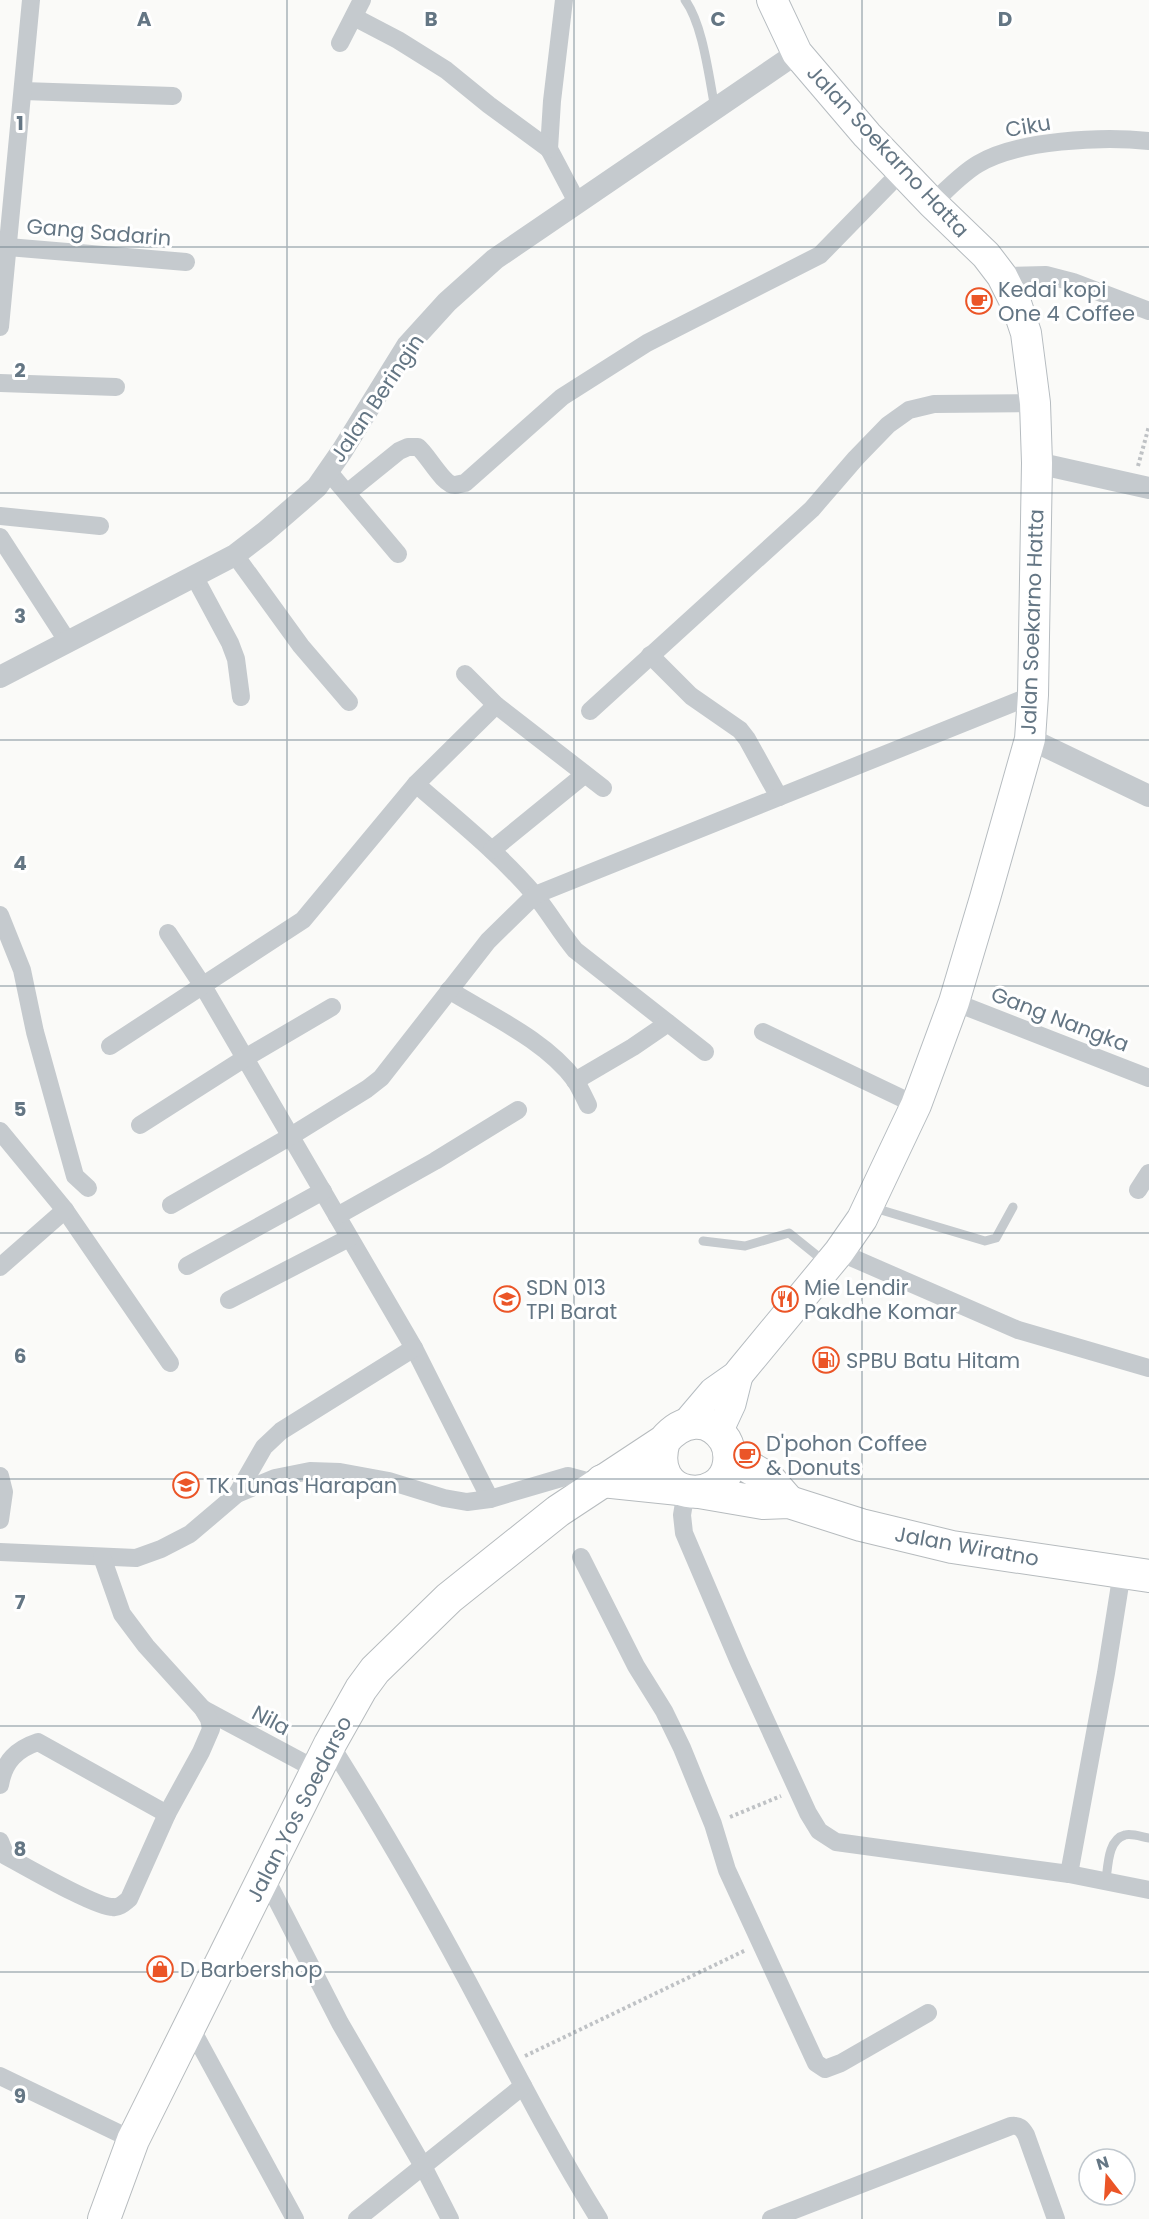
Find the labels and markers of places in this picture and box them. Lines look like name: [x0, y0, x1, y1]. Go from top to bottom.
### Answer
place label: Kedai kopi One 4 Coffee: [998, 275, 1135, 328]
cafe icon: Kedai kopi One 4 Coffee: [964, 286, 994, 316]
place label: SDN 013 TPI Barat: [526, 1273, 617, 1326]
place label: Mie Lendir Pakdhe Komar: [804, 1273, 957, 1326]
school or university icon: SDN 013 TPI Barat: [492, 1284, 522, 1314]
restaurant icon: Mie Lendir Pakdhe Komar: [770, 1284, 800, 1314]
fuel station icon: SPBU Batu Hitam: [811, 1345, 841, 1375]
place label: SPBU Batu Hitam: [846, 1346, 1020, 1375]
place label: D'pohon Coffee & Donuts: [766, 1429, 927, 1482]
cafe icon: D'pohon Coffee & Donuts: [732, 1440, 762, 1470]
school or university icon: TK Tunas Harapan: [171, 1470, 201, 1500]
place label: TK Tunas Harapan: [206, 1471, 397, 1500]
shop icon: D Barbershop: [145, 1954, 175, 1984]
place label: D Barbershop: [180, 1955, 322, 1984]

